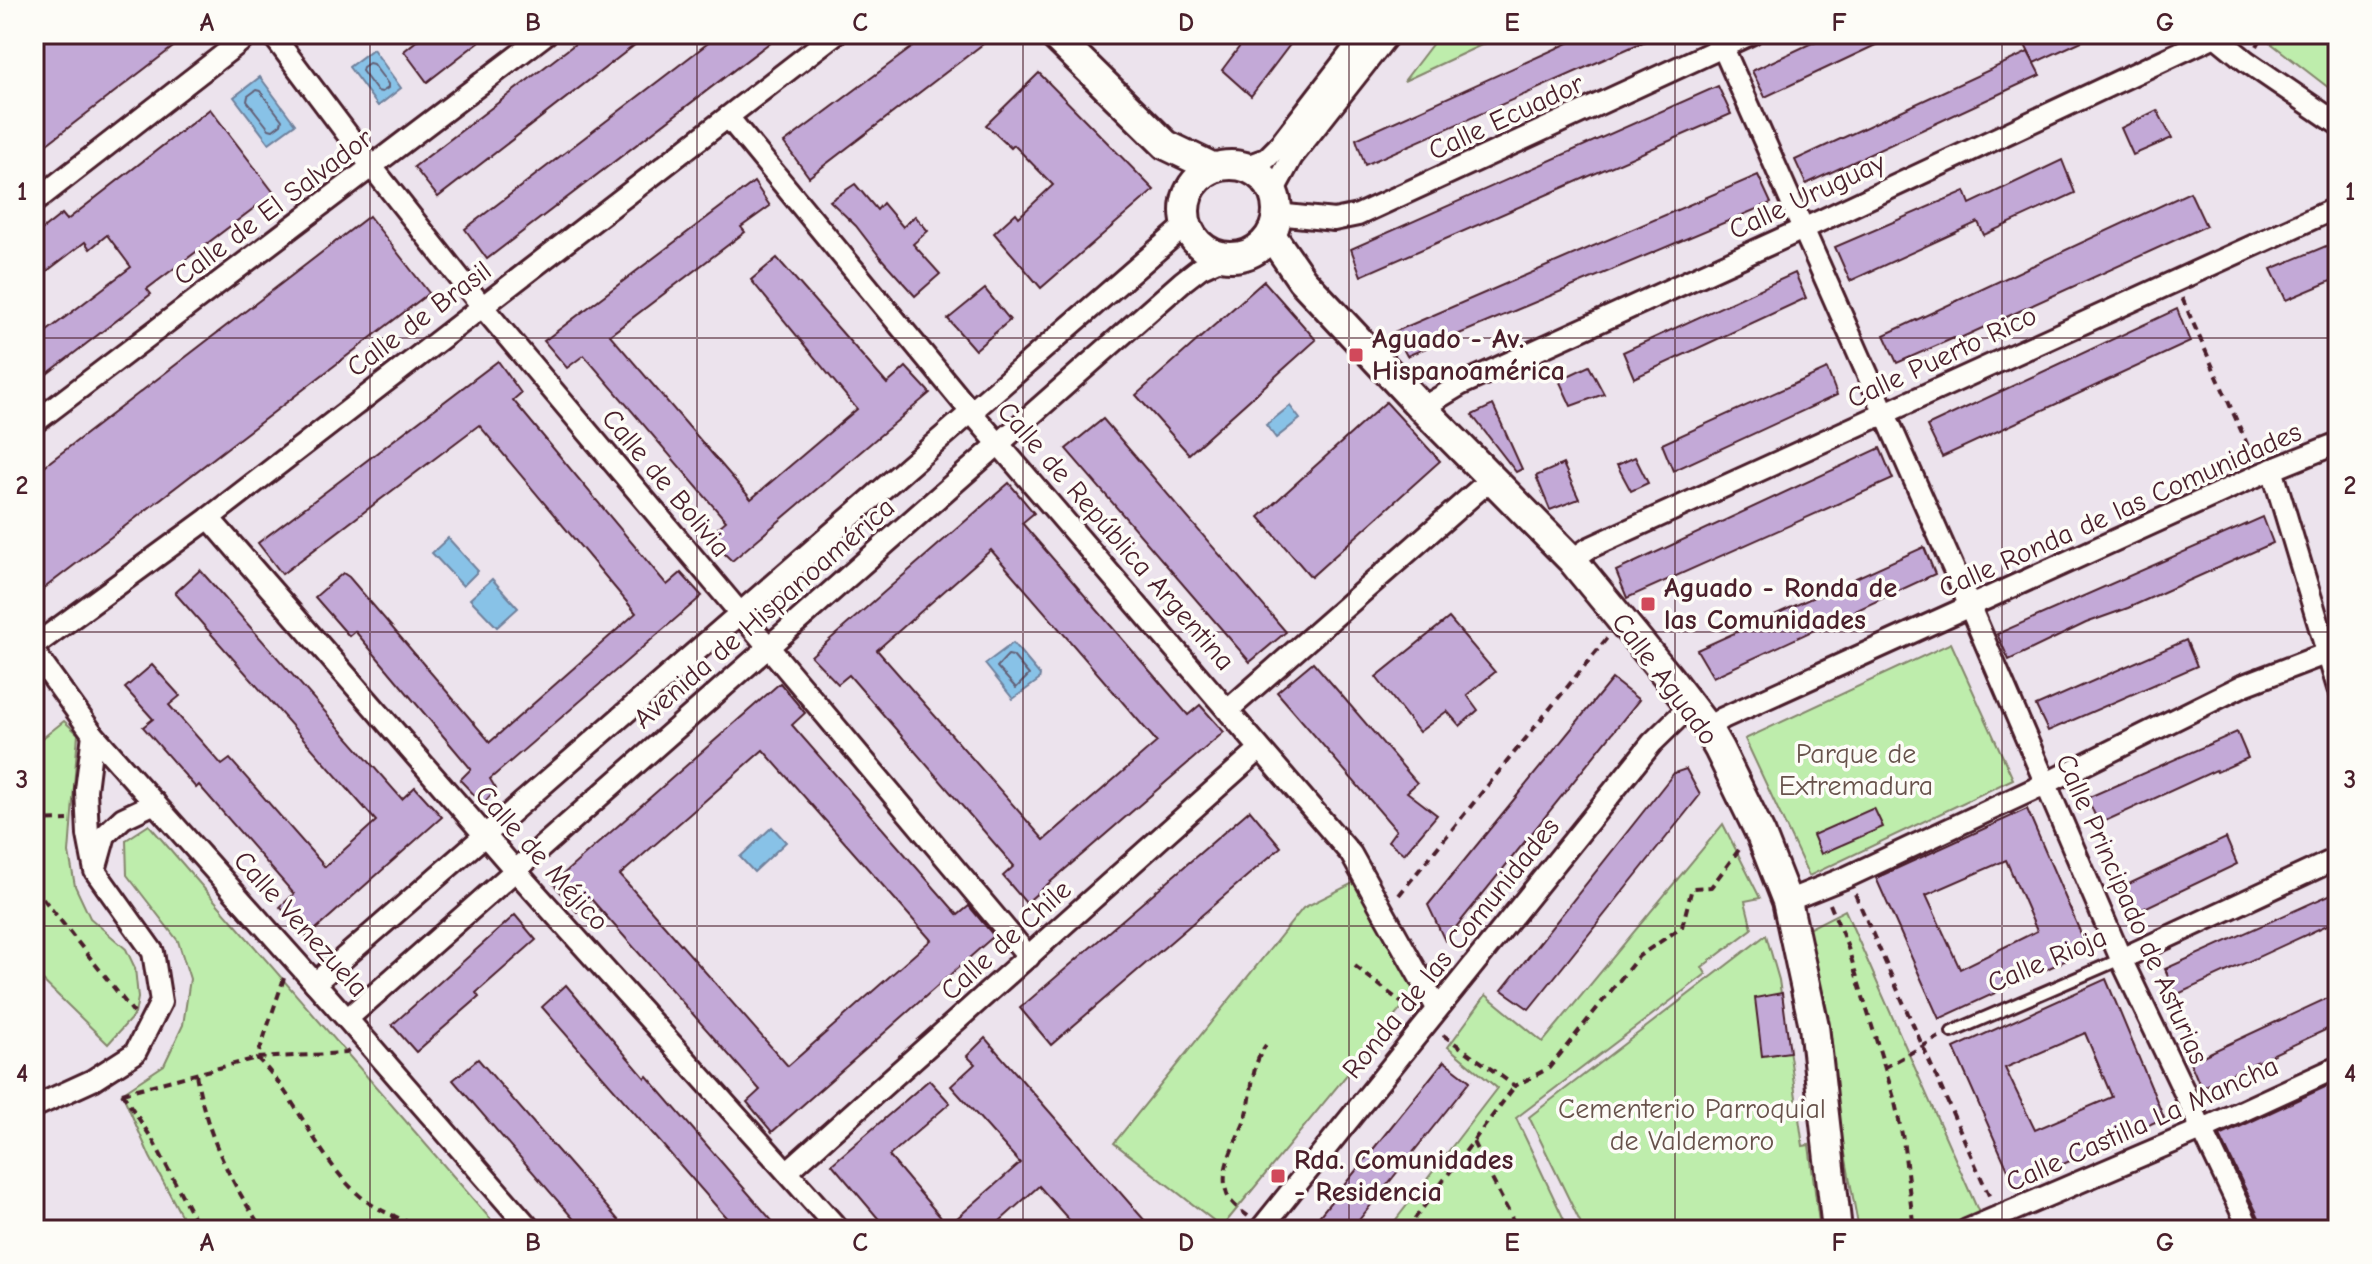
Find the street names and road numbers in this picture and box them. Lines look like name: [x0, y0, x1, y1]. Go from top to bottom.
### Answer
street label: Calle Ecuador: [1423, 67, 1589, 167]
street label: Calle de El Salvador: [167, 122, 379, 292]
street label: Calle Uruguay: [1724, 146, 1890, 246]
street label: Calle de Brasil: [341, 254, 497, 384]
street label: Calle Puerto Rico: [1842, 299, 2042, 415]
street label: Calle de República Argentina: [991, 395, 1241, 677]
street label: Calle de Bolivia: [595, 403, 737, 563]
street label: Calle Ronda de las Comunidades: [1934, 415, 2306, 605]
street label: Avenida de Hispanoamérica: [627, 491, 901, 735]
street label: Calle Aguado: [1605, 607, 1725, 751]
street label: Calle Principado de Asturias: [2049, 749, 2215, 1069]
street label: Calle de Méjico: [468, 779, 616, 937]
street label: Ronda de las Comunidades: [1336, 811, 1566, 1085]
street label: Calle Venezuela: [227, 844, 375, 1004]
street label: Calle de Chile: [934, 873, 1078, 1007]
street label: Calle Rioja: [1983, 921, 2111, 999]
street label: Calle Castilla La Mancha: [2001, 1049, 2283, 1199]

